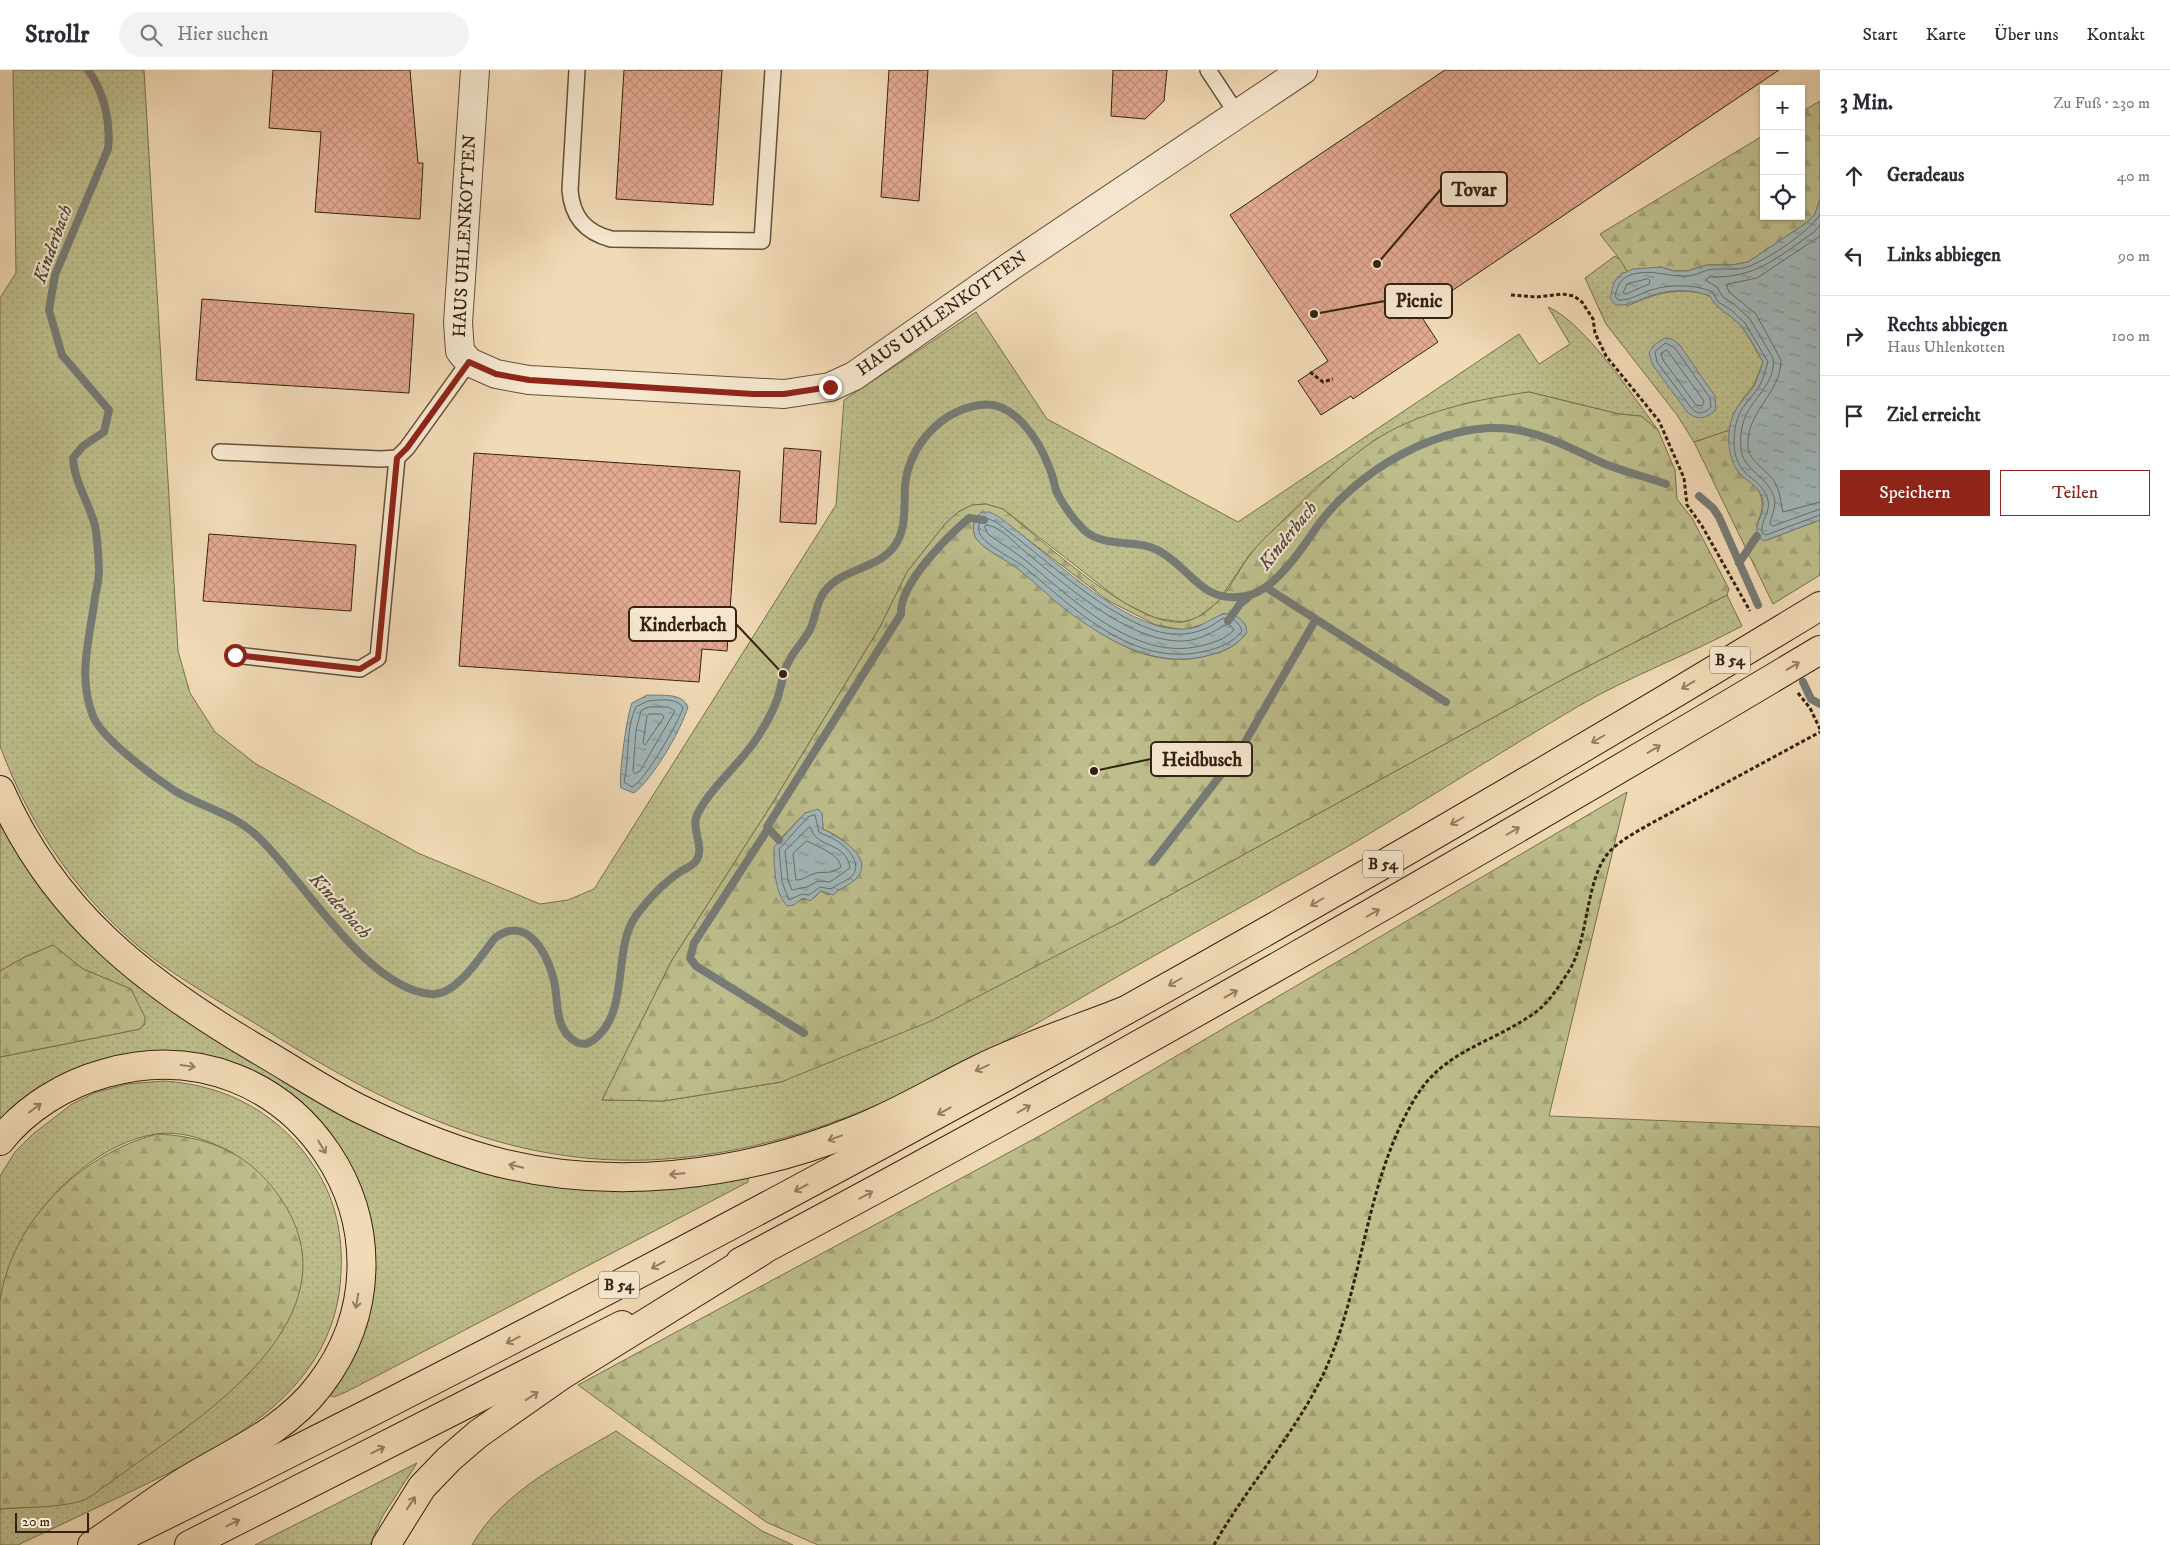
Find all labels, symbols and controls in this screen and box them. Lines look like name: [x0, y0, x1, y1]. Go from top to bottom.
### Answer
search box: [119, 12, 469, 57]
text: Strollr: [25, 20, 89, 50]
icon: search: [137, 21, 165, 49]
text: Hier suchen: [177, 23, 268, 46]
text: Start: [1862, 24, 1898, 46]
text: Karte: [1926, 24, 1966, 46]
text: Über uns: [1994, 24, 2058, 46]
text: Kontakt: [2086, 24, 2145, 46]
map controls: [1760, 85, 1805, 220]
button: +: [1760, 85, 1805, 130]
text: 3 Min.: [1840, 90, 1893, 116]
text: Zu Fuß · 230 m: [2053, 93, 2150, 113]
button: −: [1760, 130, 1805, 175]
street label: HAUS UHLENKOTTEN: [449, 134, 481, 338]
icon: ahead: [1840, 162, 1868, 190]
text: Geradeaus: [1887, 164, 1964, 187]
text: 40 m: [2117, 166, 2150, 186]
callout: Tovar: [1441, 172, 1507, 206]
button: locate: [1760, 175, 1805, 220]
text: Tovar: [1450, 179, 1497, 202]
water label: Kinderbach: [28, 201, 78, 287]
icon: left: [1840, 242, 1868, 270]
text: Links abbiegen: [1887, 244, 2001, 267]
text: 90 m: [2118, 246, 2150, 266]
street label: HAUS UHLENKOTTEN: [853, 247, 1032, 381]
callout: Picnic: [1385, 284, 1452, 318]
text: Picnic: [1395, 290, 1443, 313]
text: Rechts abbiegen: [1887, 314, 2008, 337]
icon: right: [1840, 322, 1868, 350]
text: 100 m: [2112, 326, 2150, 346]
text: Haus Uhlenkotten: [1887, 337, 2005, 357]
route end: [819, 376, 842, 399]
icon: arrive: [1840, 402, 1868, 430]
text: Ziel erreicht: [1887, 404, 1981, 427]
button: Speichern: [1840, 470, 1990, 516]
button: Teilen: [2000, 470, 2150, 516]
water label: Kinderbach: [1253, 497, 1323, 576]
callout: Kinderbach: [629, 607, 736, 641]
text: Kinderbach: [639, 614, 728, 637]
route start: [224, 644, 247, 667]
road number: B 54: [1710, 646, 1750, 674]
one-way arrow: [1786, 660, 1800, 670]
one-way arrow: [1682, 681, 1696, 691]
one-way arrow: [1590, 734, 1605, 744]
callout: Heidbusch: [1151, 742, 1252, 776]
one-way arrow: [1646, 744, 1660, 754]
text: Heidbusch: [1162, 749, 1243, 772]
one-way arrow: [1451, 816, 1465, 826]
one-way arrow: [1506, 826, 1520, 836]
road number: B 54: [1363, 851, 1403, 878]
water label: Kinderbach: [304, 867, 376, 944]
one-way arrow: [1310, 898, 1324, 908]
one-way arrow: [1365, 908, 1380, 917]
one-way arrow: [1169, 978, 1183, 988]
one-way arrow: [1224, 989, 1239, 999]
one-way arrow: [180, 1061, 196, 1071]
one-way arrow: [974, 1063, 989, 1073]
one-way arrow: [28, 1102, 41, 1113]
one-way arrow: [1017, 1104, 1032, 1114]
one-way arrow: [937, 1107, 952, 1116]
one-way arrow: [828, 1134, 843, 1143]
one-way arrow: [317, 1140, 327, 1154]
one-way arrow: [508, 1161, 524, 1170]
one-way arrow: [670, 1169, 686, 1179]
one-way arrow: [794, 1184, 809, 1193]
one-way arrow: [858, 1190, 873, 1199]
one-way arrow: [650, 1260, 665, 1270]
road number: B 54: [599, 1272, 639, 1298]
one-way arrow: [352, 1293, 362, 1309]
one-way arrow: [506, 1335, 521, 1345]
one-way arrow: [524, 1391, 538, 1401]
one-way arrow: [370, 1445, 385, 1454]
one-way arrow: [406, 1496, 416, 1510]
scale bar: [15, 1510, 89, 1533]
text: 20 m: [22, 1513, 50, 1531]
one-way arrow: [225, 1518, 240, 1527]

